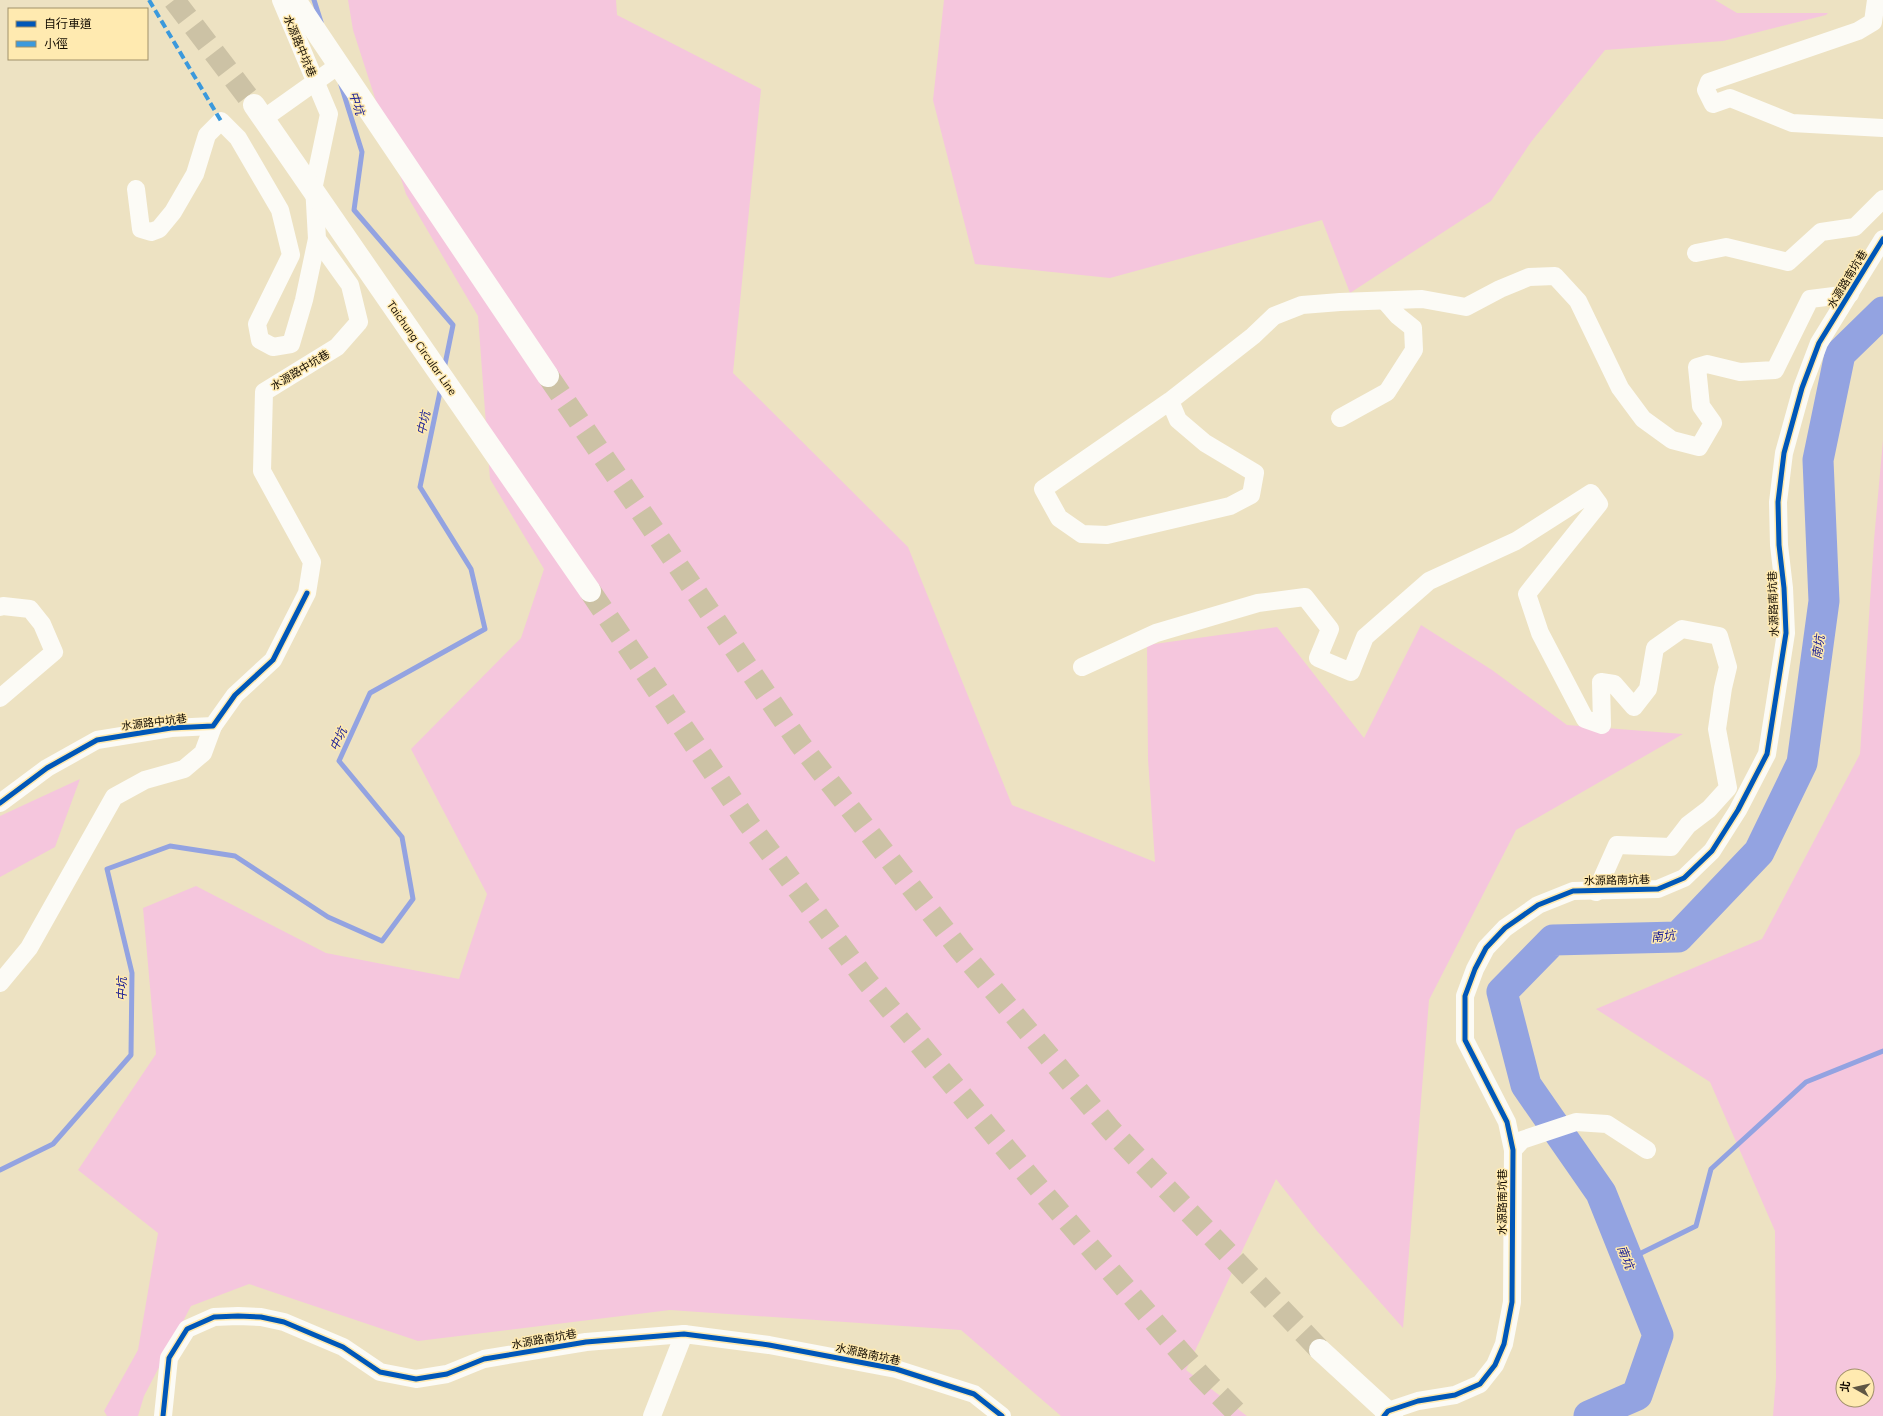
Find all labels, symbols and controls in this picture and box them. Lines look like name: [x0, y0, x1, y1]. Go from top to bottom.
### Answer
legend: [8, 8, 148, 60]
street label: 水源路中坑巷: [281, 13, 319, 79]
text: 自行車道: [44, 16, 92, 31]
text: 小徑: [44, 36, 68, 51]
water label: 中坑: [346, 89, 368, 119]
street label: 水源路南坑巷: [1824, 247, 1870, 311]
street label: Taichung Circular Line: [384, 298, 460, 398]
street label: 水源路中坑巷: [268, 347, 332, 393]
water label: 中坑: [413, 408, 433, 436]
street label: 水源路南坑巷: [1765, 571, 1781, 637]
water label: 南坑: [1809, 632, 1827, 660]
street label: 水源路中坑巷: [120, 711, 188, 733]
water label: 中坑: [326, 723, 351, 753]
street label: 水源路南坑巷: [1584, 872, 1650, 888]
water label: 南坑: [1650, 927, 1678, 945]
water label: 中坑: [114, 975, 129, 1001]
street label: 水源路南坑巷: [1495, 1169, 1509, 1235]
water label: 南坑: [1615, 1243, 1638, 1273]
street label: 水源路南坑巷: [510, 1326, 578, 1352]
street label: 水源路南坑巷: [834, 1340, 902, 1368]
north arrow: [1835, 1368, 1875, 1408]
text: 北: [1837, 1380, 1853, 1393]

